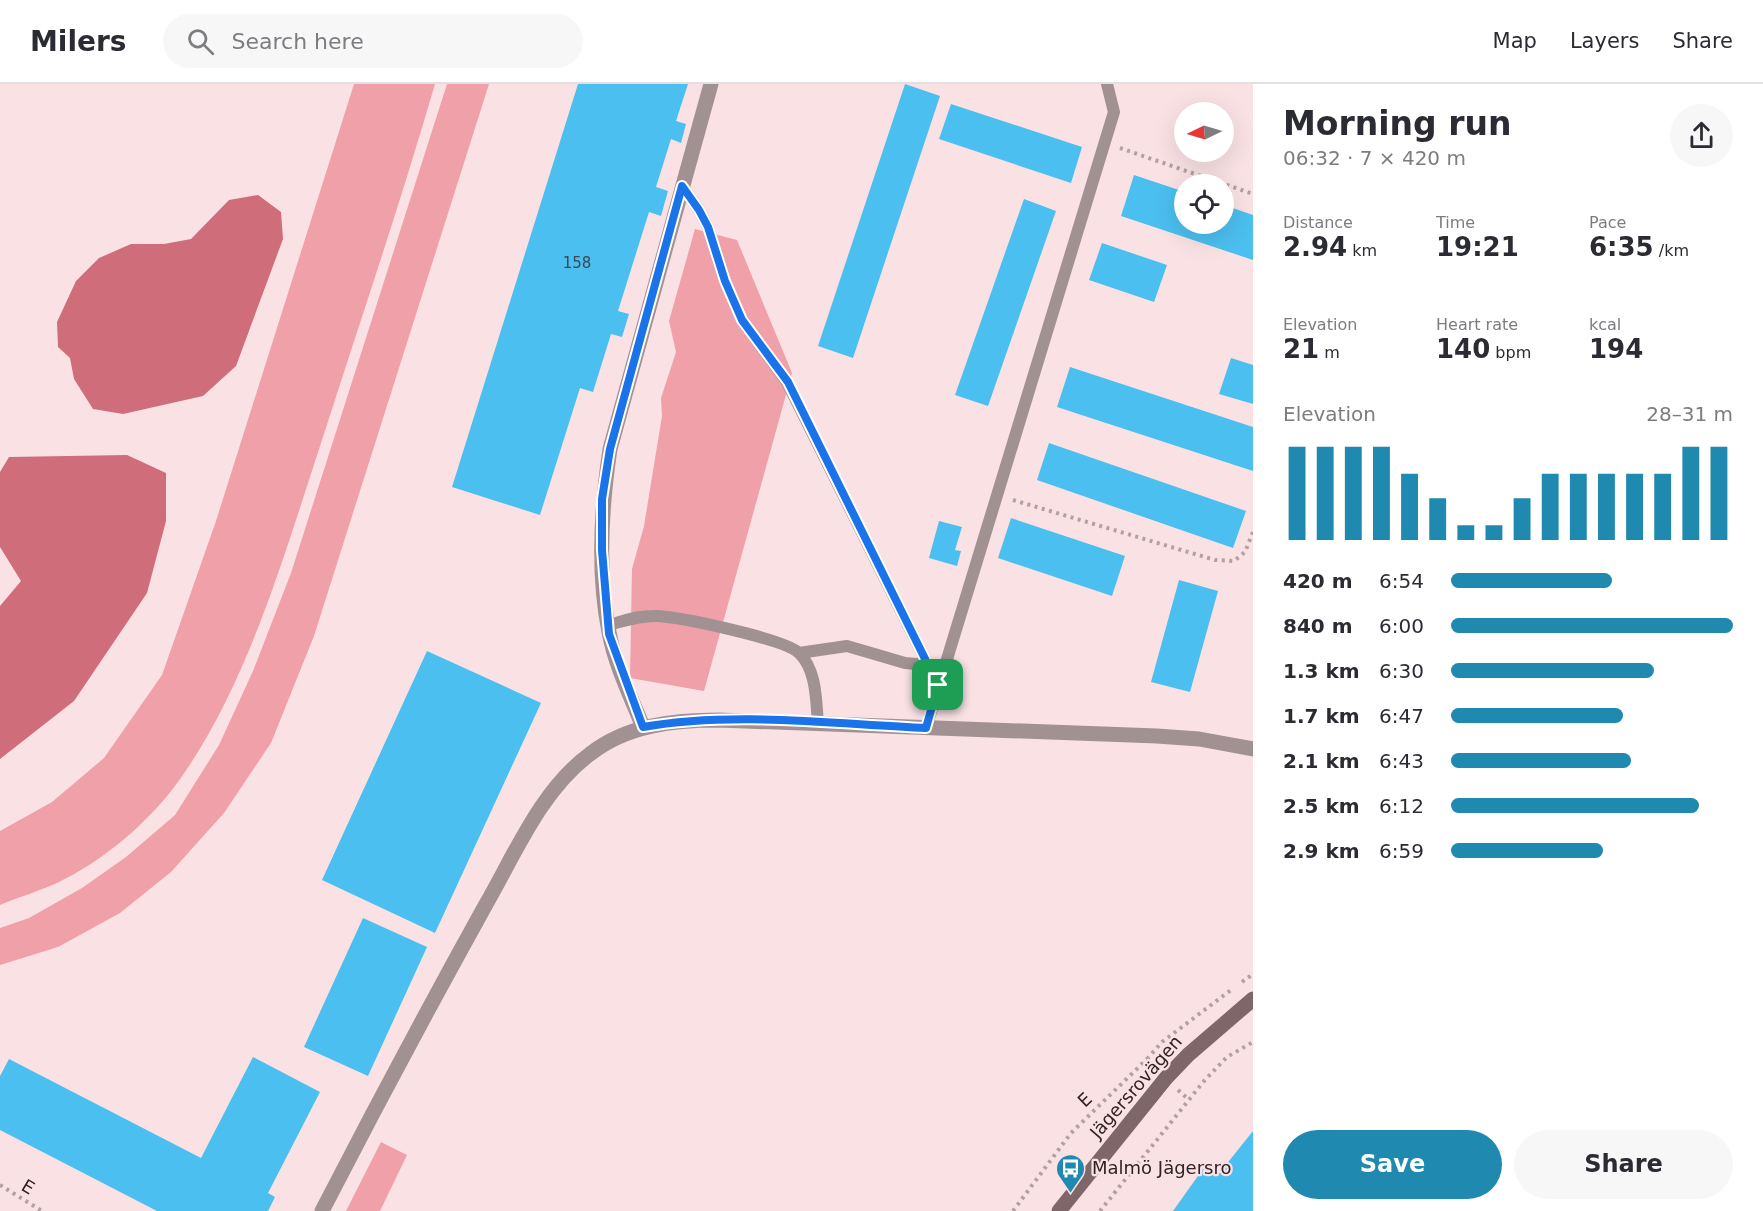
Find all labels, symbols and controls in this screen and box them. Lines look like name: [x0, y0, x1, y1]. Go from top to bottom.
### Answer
search box: [163, 14, 583, 68]
text: Milers: [30, 25, 127, 58]
icon: search: [184, 25, 217, 58]
text: Search here: [232, 29, 364, 54]
text: Map: [1493, 29, 1537, 53]
text: Layers: [1570, 29, 1639, 53]
text: Share: [1672, 29, 1733, 53]
north arrow: [1174, 102, 1234, 162]
map controls: [1174, 102, 1234, 234]
text: Morning run: [1283, 104, 1511, 143]
button: share: [1670, 104, 1733, 167]
text: 06:32 · 7 × 420 m: [1283, 146, 1466, 170]
button: locate: [1174, 174, 1234, 234]
text: Distance: [1283, 213, 1353, 232]
text: Time: [1436, 213, 1475, 232]
text: Pace: [1589, 213, 1626, 232]
text: 2.94: [1283, 232, 1347, 262]
text: 19:21: [1436, 232, 1519, 262]
text: 6:35: [1589, 232, 1654, 262]
text: km: [1347, 241, 1377, 260]
text: /km: [1654, 241, 1689, 260]
house number: 158: [563, 254, 591, 272]
text: Elevation: [1283, 315, 1357, 334]
text: Heart rate: [1436, 315, 1518, 334]
text: kcal: [1589, 315, 1621, 334]
text: 21: [1283, 334, 1319, 364]
text: 140: [1436, 334, 1490, 364]
text: 194: [1589, 334, 1643, 364]
text: m: [1319, 343, 1340, 362]
text: bpm: [1490, 343, 1531, 362]
text: Elevation: [1283, 402, 1376, 426]
text: 28–31 m: [1646, 402, 1733, 426]
text: 420 m: [1283, 569, 1353, 593]
text: 6:54: [1379, 569, 1424, 593]
text: 840 m: [1283, 614, 1353, 638]
text: 6:00: [1379, 614, 1424, 638]
pin: [912, 659, 963, 710]
text: 1.3 km: [1283, 659, 1360, 683]
text: 6:30: [1379, 659, 1424, 683]
icon: arrive: [921, 668, 954, 701]
text: 1.7 km: [1283, 704, 1360, 728]
text: 6:47: [1379, 704, 1424, 728]
text: 2.1 km: [1283, 749, 1360, 773]
text: 6:43: [1379, 749, 1424, 773]
text: 2.5 km: [1283, 794, 1360, 818]
text: 6:12: [1379, 794, 1424, 818]
text: 2.9 km: [1283, 839, 1360, 863]
text: 6:59: [1379, 839, 1424, 863]
street label: Jägersrovägen: [1085, 1031, 1186, 1143]
street label: E: [1073, 1088, 1096, 1111]
button: Save: [1283, 1130, 1502, 1199]
button: Share: [1514, 1130, 1733, 1199]
bus stop icon: Malmö Jägersro: [1055, 1152, 1087, 1194]
place label: Malmö Jägersro: [1092, 1157, 1231, 1178]
street label: E: [18, 1175, 39, 1199]

